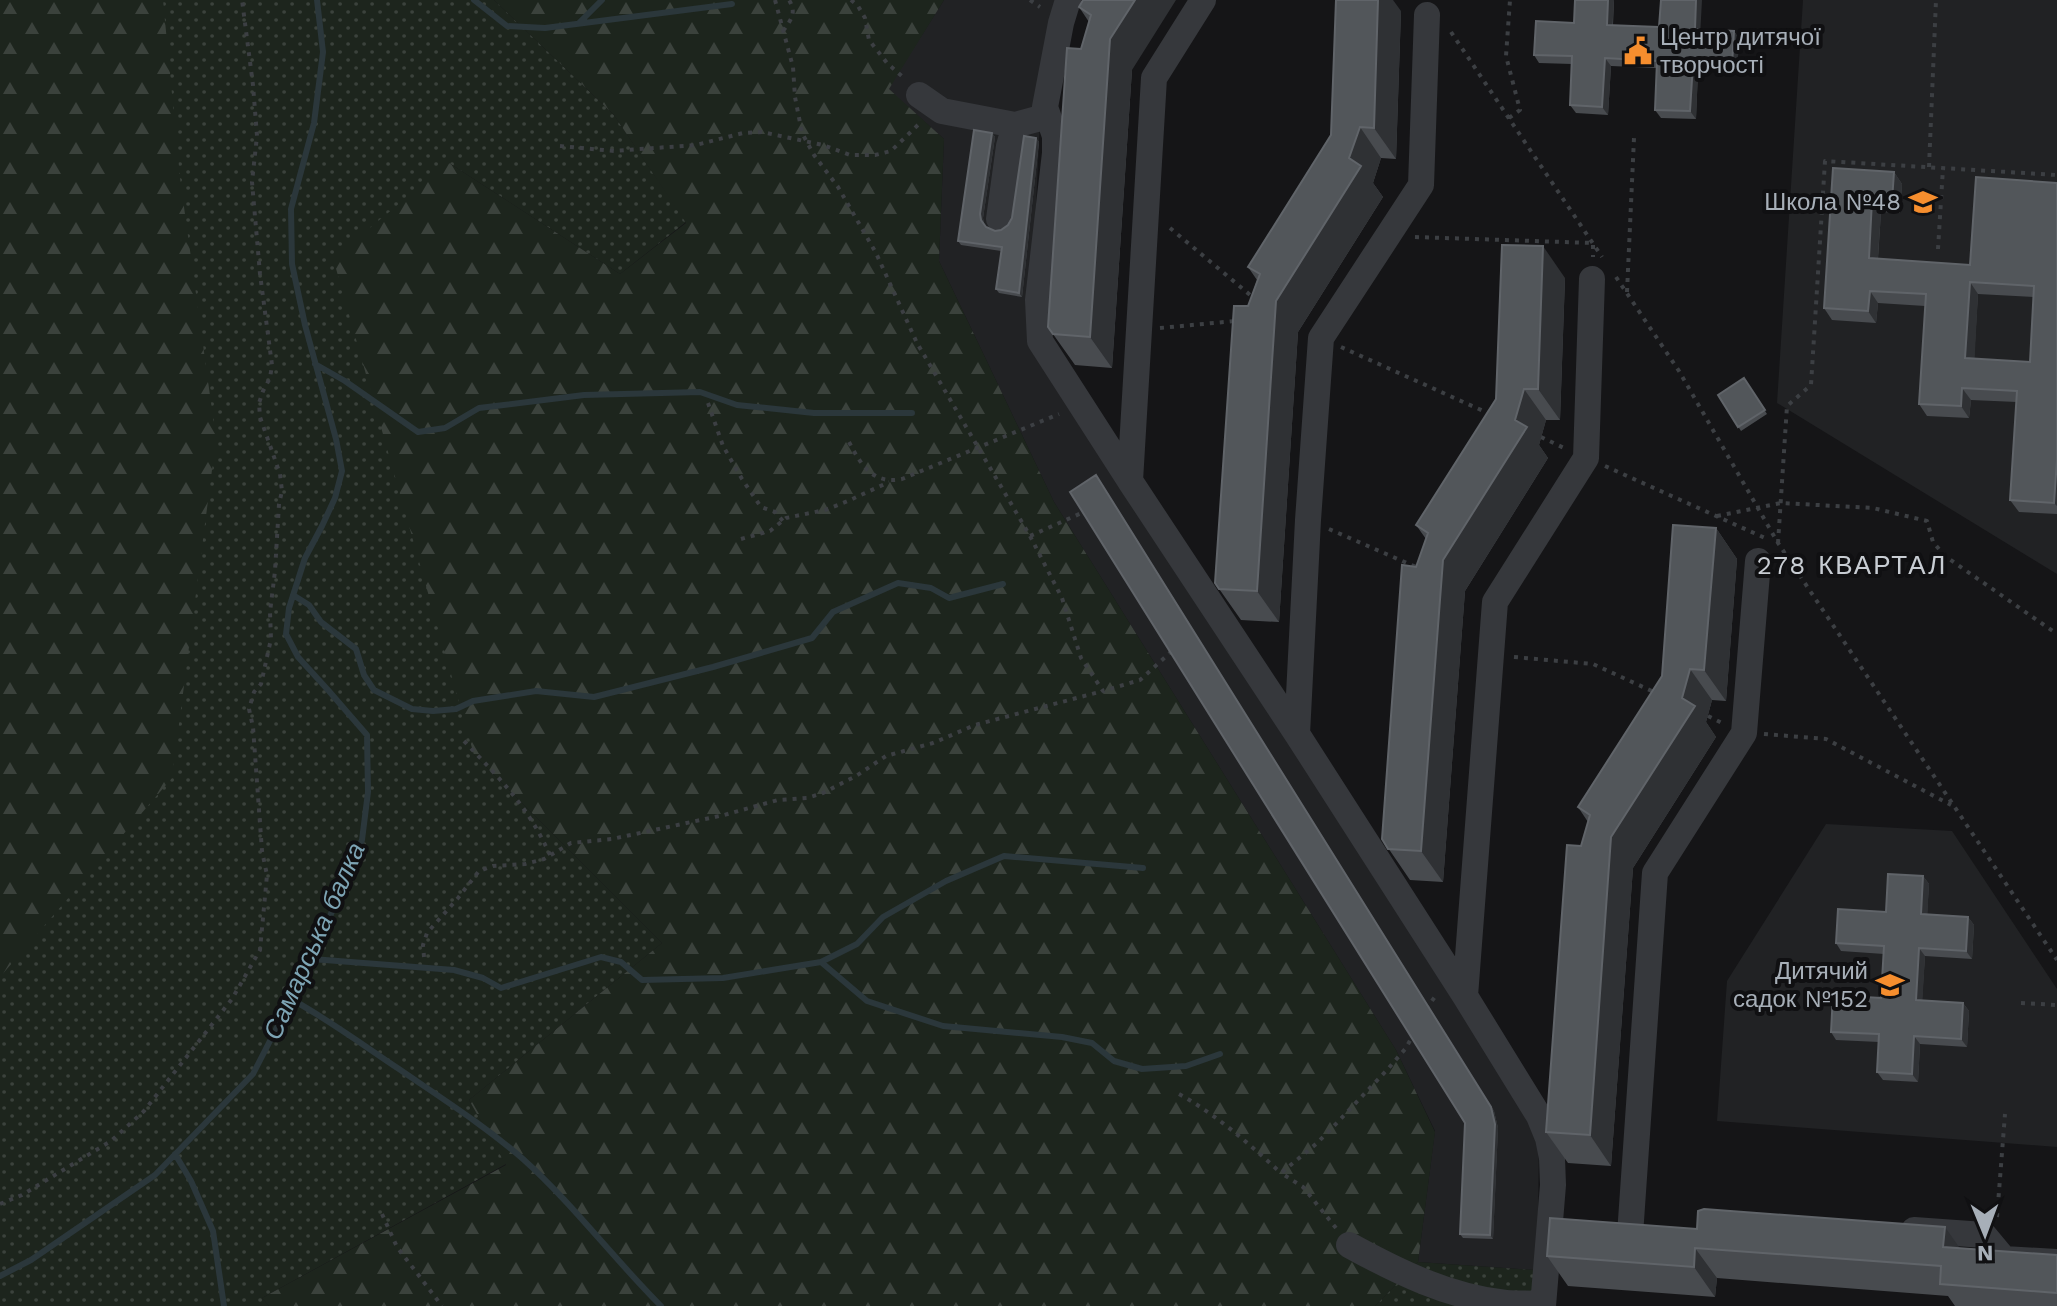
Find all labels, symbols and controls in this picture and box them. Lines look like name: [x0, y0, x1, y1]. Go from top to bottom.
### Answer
place label: Центр дитячої творчості: [1660, 23, 1821, 79]
public building icon: Центр дитячої творчості: [1623, 36, 1653, 66]
school or university icon: Школа №48: [1908, 187, 1938, 217]
place label: Школа №48: [1764, 188, 1901, 216]
district label: 278 КВАРТАЛ: [1757, 550, 1947, 580]
water label: Самарська балка: [257, 838, 371, 1044]
place label: Дитячий садок №152: [1733, 957, 1868, 1013]
school or university icon: Дитячий садок №152: [1875, 970, 1905, 1000]
north arrow: [1945, 1194, 2025, 1274]
text: N: [1977, 1241, 1994, 1266]

